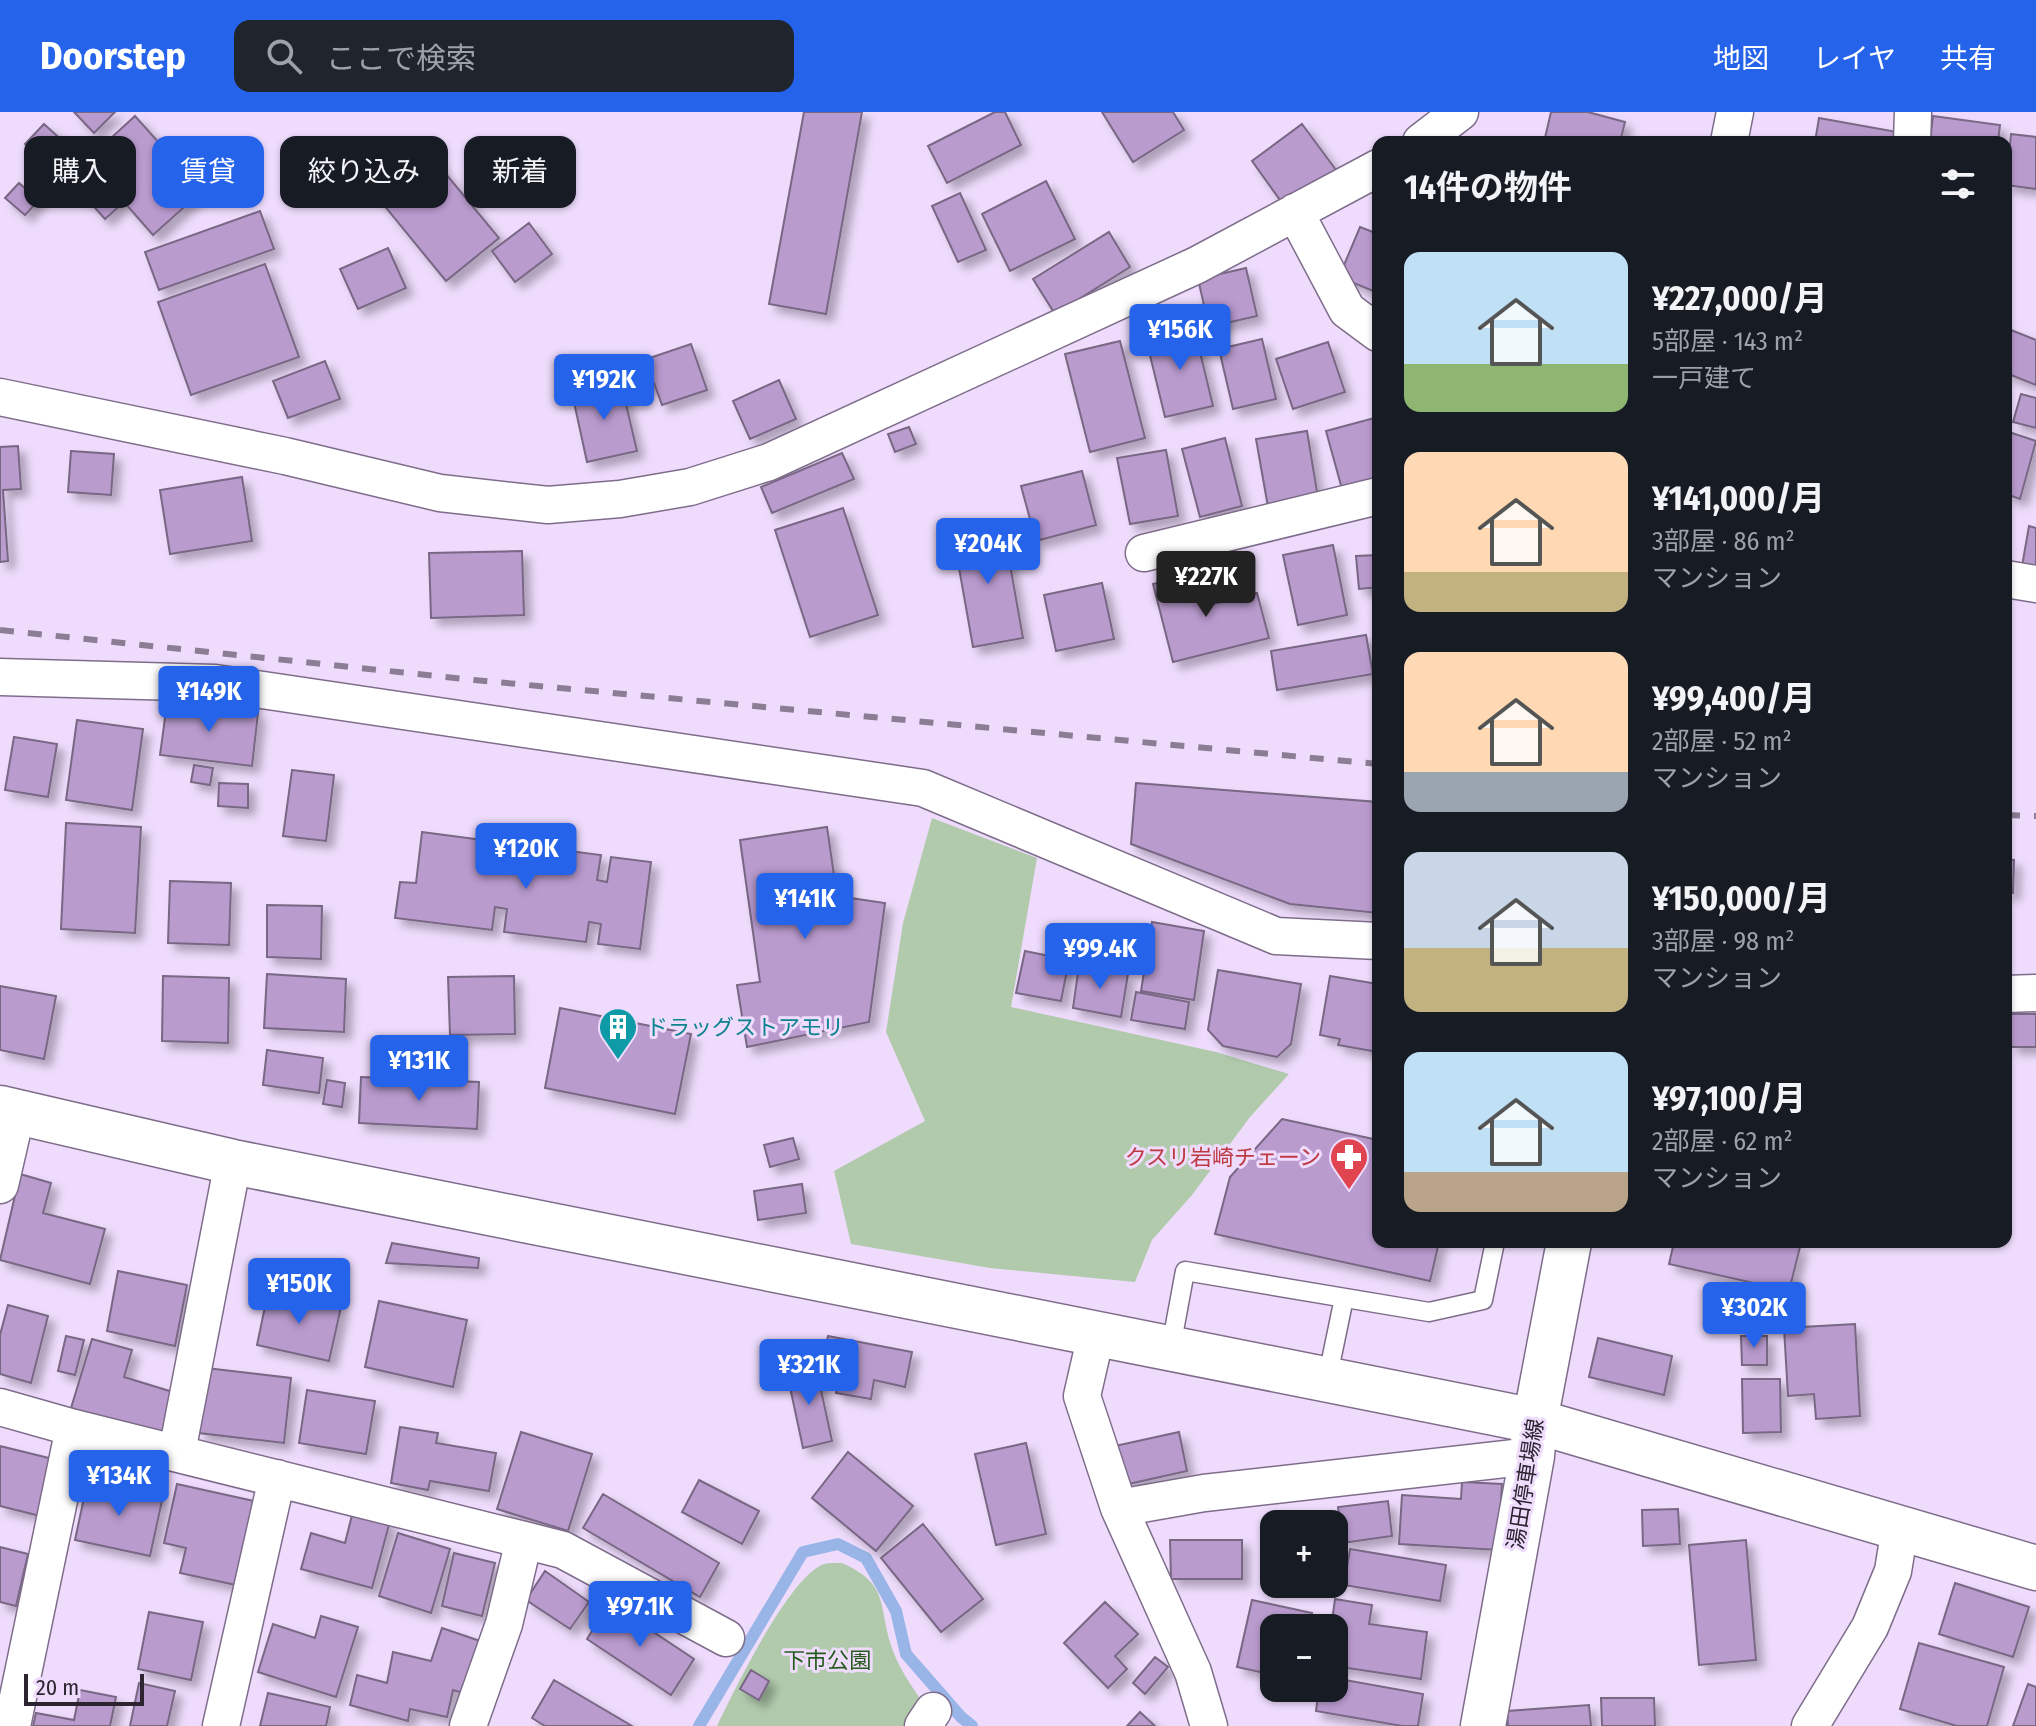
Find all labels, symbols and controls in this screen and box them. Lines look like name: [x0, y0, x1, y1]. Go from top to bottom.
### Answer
search box: [234, 20, 794, 92]
text: Doorstep: [40, 33, 186, 79]
icon: search: [262, 34, 306, 78]
text: ここで検索: [326, 41, 476, 77]
text: 地図: [1713, 42, 1769, 75]
text: レイヤ: [1813, 42, 1896, 75]
text: 共有: [1940, 42, 1996, 75]
chip: 購入: [24, 136, 136, 208]
chip: 賃貸: [152, 136, 264, 208]
chip: 絞り込み: [280, 136, 448, 208]
chip: 新着: [464, 136, 576, 208]
icon: filters: [1936, 162, 1980, 206]
text: 14件の物件: [1404, 167, 1572, 208]
text: ¥227,000/月: [1652, 278, 1828, 319]
icon: home: [1468, 284, 1564, 380]
pin: ¥156K: [1124, 304, 1236, 372]
text: ¥156K: [1147, 314, 1213, 345]
text: 5部屋 · 143 m²: [1652, 326, 1803, 357]
pin: ¥192K: [548, 354, 660, 422]
text: 一戸建て: [1652, 363, 1756, 394]
text: ¥192K: [572, 364, 636, 395]
text: ¥141,000/月: [1652, 478, 1825, 519]
icon: home: [1468, 484, 1564, 580]
pin: ¥204K: [932, 518, 1044, 586]
text: 3部屋 · 86 m²: [1652, 526, 1795, 557]
text: ¥204K: [954, 528, 1022, 559]
pin: ¥227K: [1150, 551, 1262, 619]
text: ¥227K: [1174, 561, 1238, 592]
text: マンション: [1652, 563, 1782, 594]
pin: ¥149K: [153, 666, 265, 734]
text: ¥149K: [176, 676, 242, 707]
text: ¥99,400/月: [1652, 678, 1816, 719]
icon: home: [1468, 684, 1564, 780]
text: 2部屋 · 52 m²: [1652, 726, 1792, 757]
text: マンション: [1652, 763, 1782, 794]
pin: ¥120K: [470, 823, 582, 891]
text: ¥120K: [493, 833, 559, 864]
pin: ¥141K: [749, 873, 861, 941]
text: ¥150,000/月: [1652, 878, 1831, 919]
text: ¥141K: [774, 883, 836, 914]
icon: home: [1468, 884, 1564, 980]
pin: ¥99.4K: [1035, 923, 1165, 991]
text: 3部屋 · 98 m²: [1652, 926, 1794, 957]
text: ¥99.4K: [1063, 933, 1137, 964]
text: マンション: [1652, 963, 1782, 994]
building icon: ドラッグストアモリ: [597, 1006, 639, 1061]
place label: ドラッグストアモリ: [646, 1014, 844, 1041]
pin: ¥131K: [363, 1035, 475, 1103]
text: ¥131K: [388, 1045, 450, 1076]
text: ¥97,100/月: [1652, 1078, 1807, 1119]
icon: home: [1468, 1084, 1564, 1180]
text: 2部屋 · 62 m²: [1652, 1126, 1793, 1157]
pharmacy icon: クスリ岩崎チェーン: [1328, 1136, 1370, 1191]
place label: クスリ岩崎チェーン: [1125, 1144, 1321, 1171]
text: マンション: [1652, 1163, 1782, 1194]
pin: ¥150K: [243, 1258, 355, 1326]
text: ¥150K: [266, 1268, 332, 1299]
pin: ¥302K: [1698, 1282, 1810, 1350]
text: ¥302K: [1721, 1292, 1787, 1323]
pin: ¥321K: [753, 1339, 865, 1407]
text: ¥321K: [778, 1349, 840, 1380]
street label: 湯田停車場線: [1502, 1417, 1549, 1551]
pin: ¥134K: [63, 1450, 175, 1518]
text: ¥134K: [87, 1460, 151, 1491]
map controls: [1260, 1510, 1348, 1702]
button: +: [1260, 1510, 1348, 1598]
pin: ¥97.1K: [575, 1581, 705, 1649]
text: ¥97.1K: [607, 1591, 673, 1622]
button: −: [1260, 1614, 1348, 1702]
park label: 下市公園: [783, 1647, 871, 1674]
scale bar: [24, 1670, 144, 1706]
text: 20 m: [36, 1674, 79, 1701]

